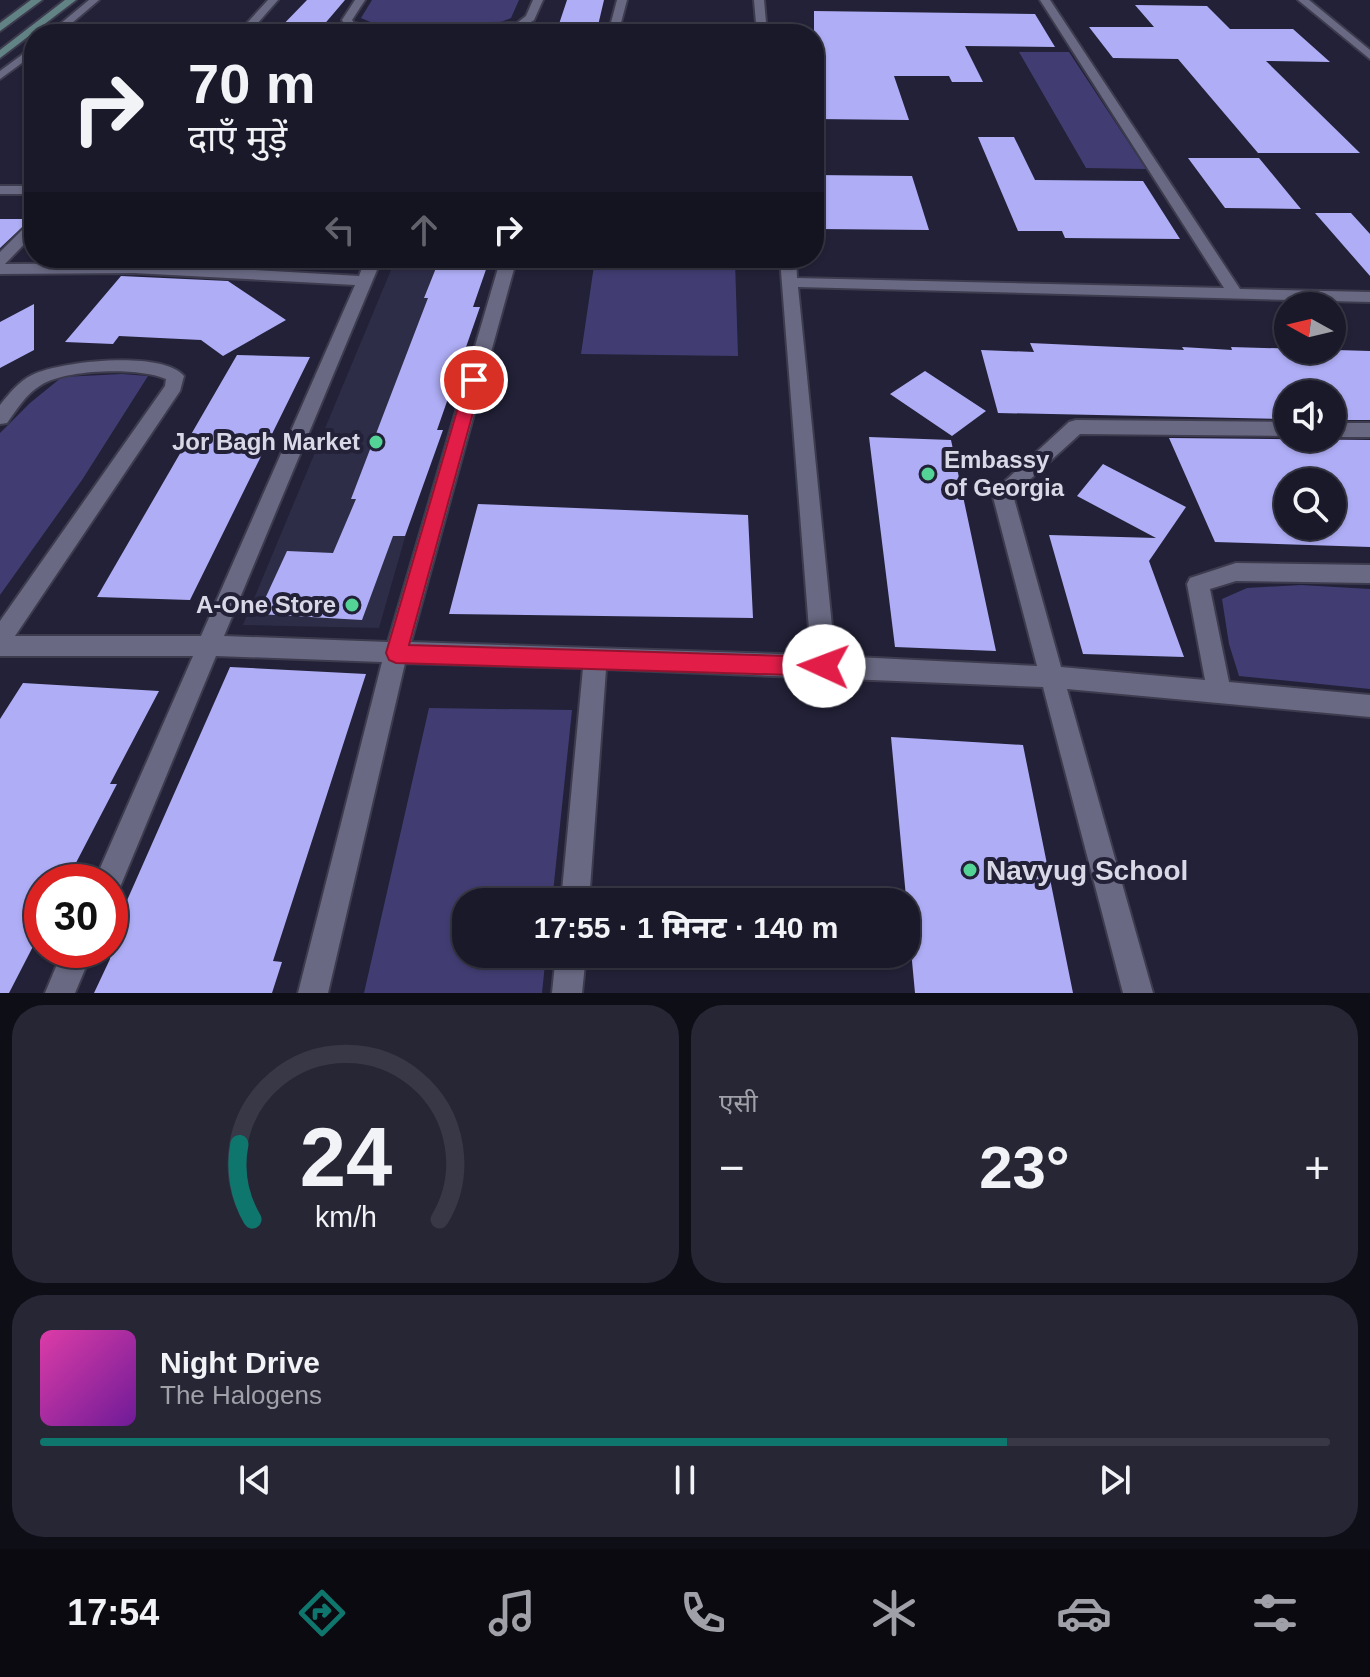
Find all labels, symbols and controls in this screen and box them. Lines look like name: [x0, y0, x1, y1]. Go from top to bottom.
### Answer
text: 70 m: [188, 52, 316, 115]
icon: right: [56, 56, 160, 160]
text: दाएँ मुड़ें: [188, 118, 287, 159]
icon: left: [318, 208, 362, 252]
icon: ahead: [402, 208, 446, 252]
icon: right: [486, 208, 530, 252]
north arrow: [1274, 292, 1346, 364]
map controls: [1274, 292, 1346, 540]
pin: [440, 346, 508, 414]
icon: arrive: [452, 358, 496, 402]
button: sound: [1274, 380, 1346, 452]
place label: Jor Bagh Market: [172, 428, 360, 455]
marker: Jor Bagh Market: [367, 433, 385, 451]
place label: Embassy of Georgia: [944, 446, 1065, 501]
marker: Embassy of Georgia: [919, 465, 937, 483]
button: search: [1274, 468, 1346, 540]
place label: A-One Store: [196, 591, 336, 618]
marker: A-One Store: [343, 596, 361, 614]
position arrow: [782, 624, 866, 708]
place label: Navyug School: [986, 855, 1188, 886]
marker: Navyug School: [961, 861, 979, 879]
speed limit sign: 30: [24, 864, 128, 968]
text: 17:55 · 1 मिनट · 140 m: [534, 911, 838, 944]
text: एसी: [719, 1088, 758, 1118]
text: 24: [299, 1111, 392, 1204]
text: 23°: [979, 1134, 1070, 1201]
text: −: [719, 1143, 745, 1192]
text: +: [1304, 1143, 1330, 1192]
text: km/h: [315, 1201, 376, 1233]
text: Night Drive: [160, 1346, 320, 1379]
text: The Halogens: [160, 1380, 322, 1410]
icon: previous: [233, 1458, 277, 1502]
icon: pause: [663, 1458, 707, 1502]
icon: next: [1093, 1458, 1137, 1502]
icon: directions: [294, 1585, 350, 1641]
icon: music: [484, 1585, 540, 1641]
icon: phone: [675, 1585, 731, 1641]
icon: climate: [866, 1585, 922, 1641]
icon: car: [1056, 1585, 1112, 1641]
icon: filters: [1247, 1585, 1303, 1641]
text: 17:54: [67, 1592, 159, 1633]

